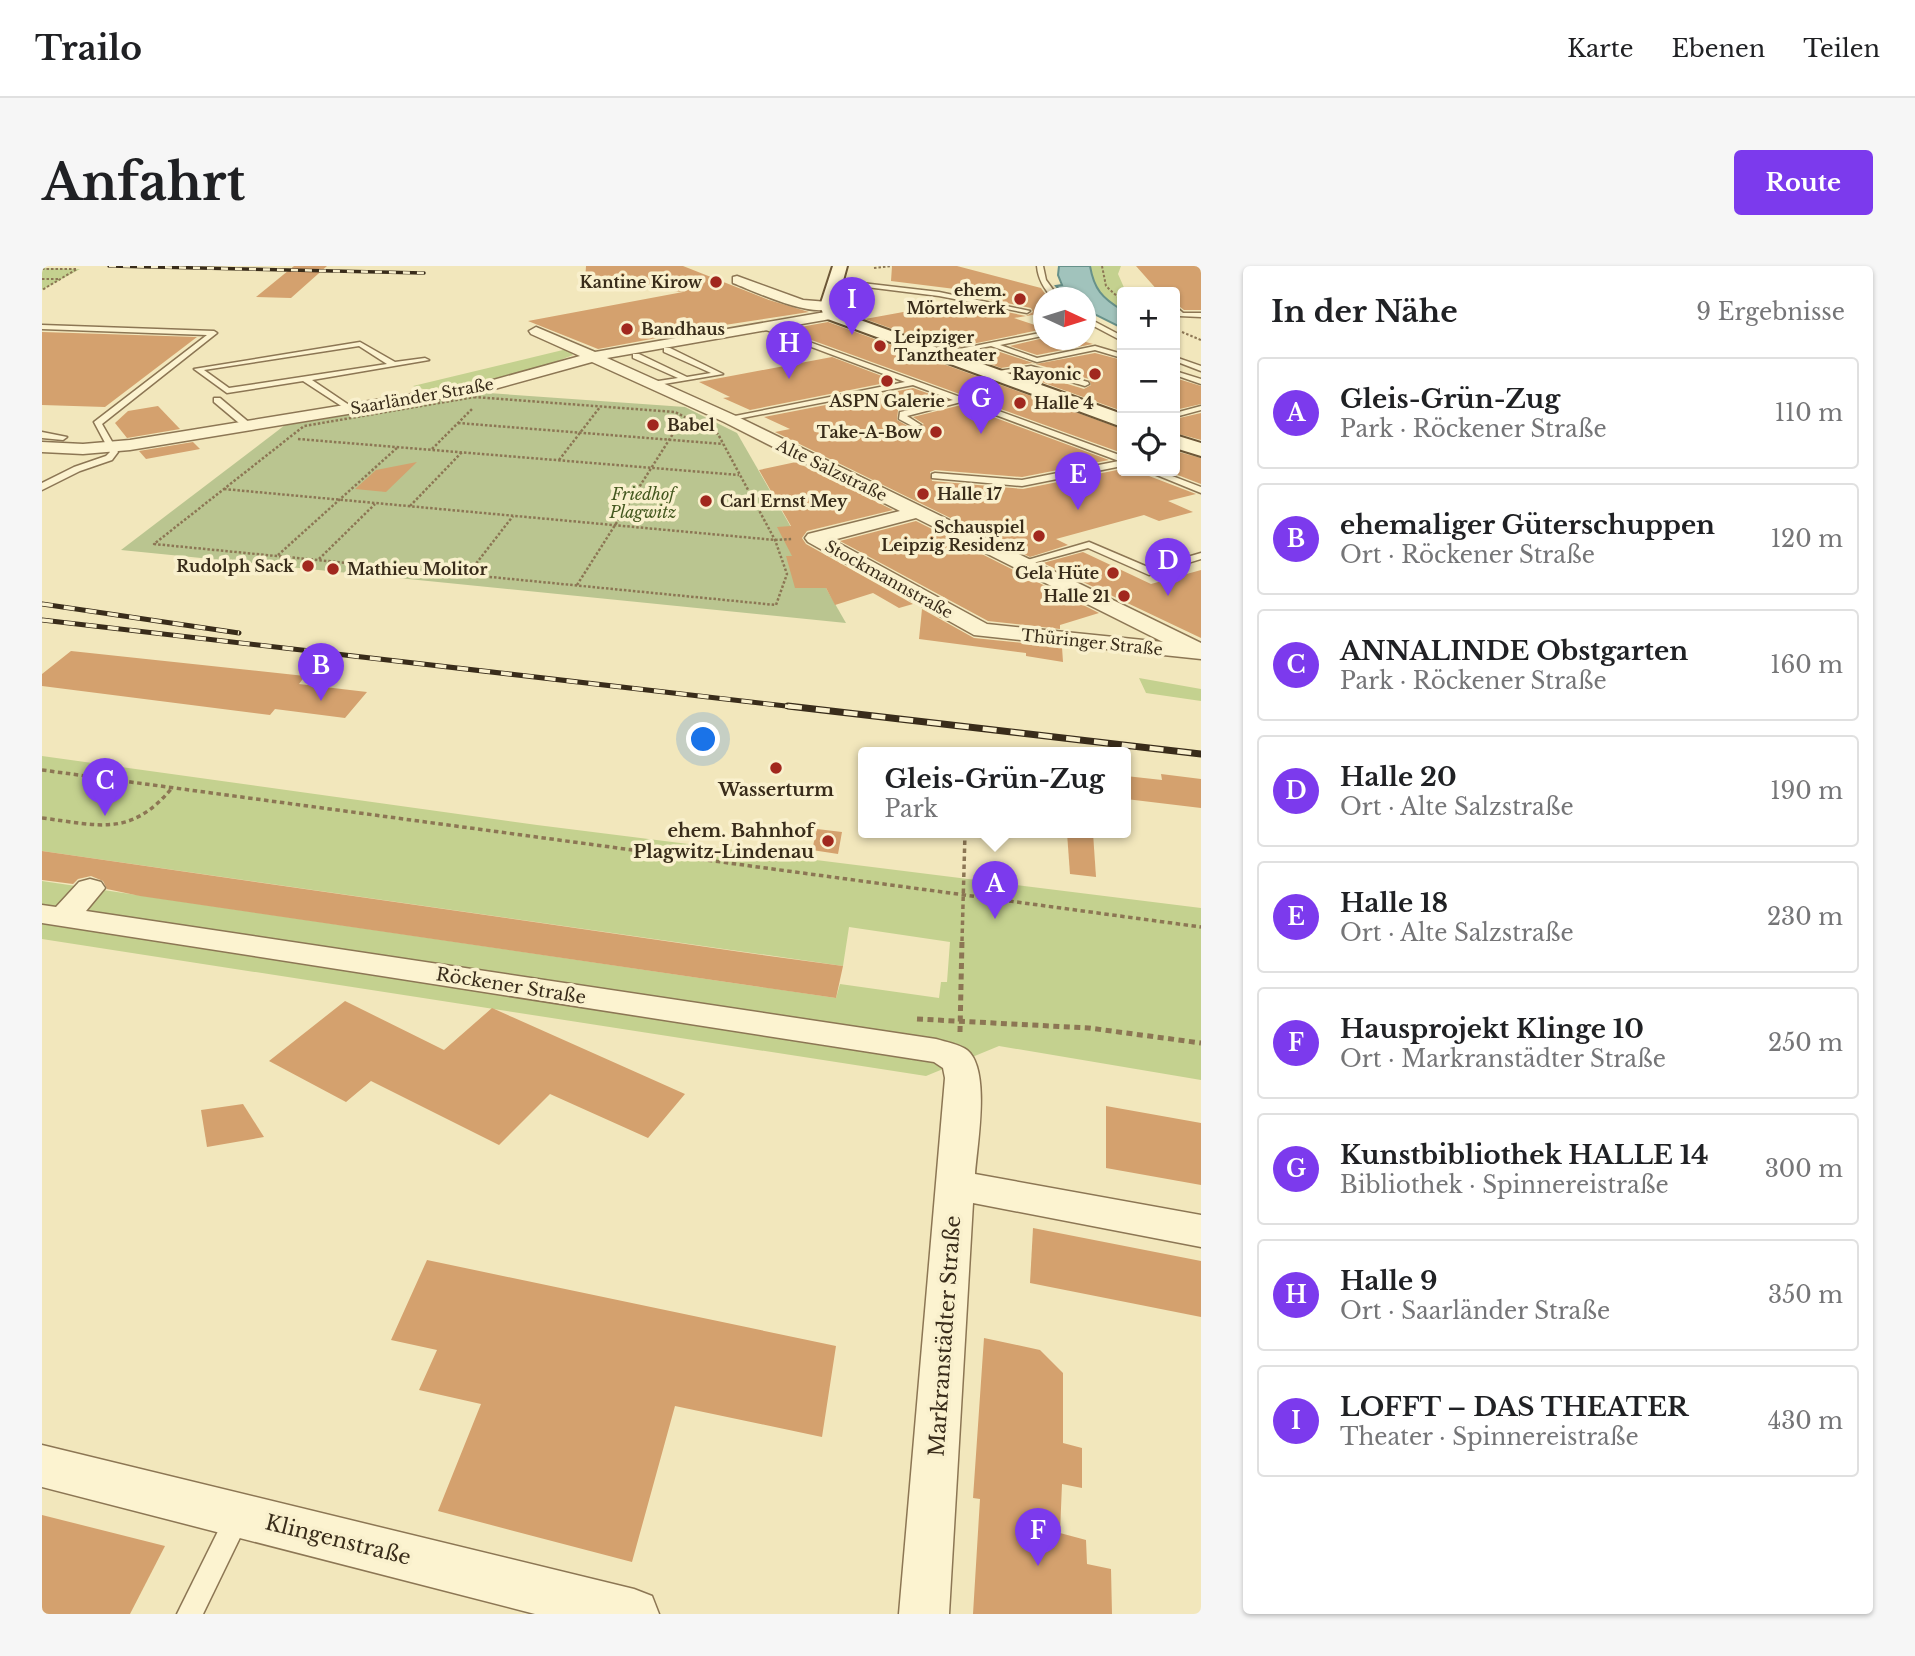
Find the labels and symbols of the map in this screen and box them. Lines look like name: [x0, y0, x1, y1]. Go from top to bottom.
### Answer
place label: Kantine Kirow: [580, 272, 703, 292]
marker: Kantine Kirow: [708, 274, 724, 290]
pin: I: [829, 277, 875, 335]
place label: ehem. Mörtelwerk: [907, 280, 1006, 318]
north arrow: [1033, 287, 1096, 350]
marker: ehem. Mörtelwerk: [1012, 291, 1028, 307]
place label: Bandhaus: [641, 319, 725, 339]
marker: Bandhaus: [619, 321, 635, 337]
pin: H: [766, 321, 812, 379]
place label: Leipziger Tanztheater: [894, 327, 996, 365]
marker: Leipziger Tanztheater: [872, 338, 888, 354]
place label: Rayonic: [1012, 364, 1081, 384]
marker: Rayonic: [1087, 366, 1103, 382]
marker: ASPN Galerie: [879, 373, 895, 389]
street label: Saarländer Straße: [349, 374, 495, 418]
pin: G: [958, 376, 1004, 434]
place label: ASPN Galerie: [828, 391, 945, 411]
place label: Halle 4: [1034, 393, 1094, 413]
marker: Halle 4: [1012, 395, 1028, 411]
place label: Babel: [667, 415, 715, 435]
marker: Babel: [645, 417, 661, 433]
place label: Take-A-Bow: [817, 422, 923, 442]
marker: Take-A-Bow: [928, 424, 944, 440]
street label: Alte Salzstraße: [773, 434, 891, 505]
pin: E: [1055, 452, 1101, 510]
park label: Friedhof Plagwitz: [609, 484, 678, 522]
place label: Halle 17: [937, 484, 1002, 504]
marker: Halle 17: [915, 486, 931, 502]
place label: Carl Ernst Mey: [720, 491, 848, 511]
marker: Carl Ernst Mey: [698, 493, 714, 509]
place label: Schauspiel Leipzig Residenz: [881, 517, 1025, 555]
marker: Schauspiel Leipzig Residenz: [1031, 528, 1047, 544]
street label: Stockmannstraße: [822, 536, 956, 622]
pin: D: [1145, 538, 1191, 596]
place label: Rudolph Sack: [176, 556, 294, 576]
marker: Rudolph Sack: [300, 558, 316, 574]
place label: Mathieu Molitor: [347, 559, 487, 579]
marker: Mathieu Molitor: [325, 561, 341, 577]
place label: Gela Hüte: [1015, 563, 1099, 583]
marker: Gela Hüte: [1105, 565, 1121, 581]
place label: Halle 21: [1043, 586, 1110, 606]
marker: Halle 21: [1116, 588, 1132, 604]
street label: Thüringer Straße: [1020, 625, 1164, 659]
pin: B: [298, 643, 344, 701]
your location: [686, 722, 720, 756]
pin: C: [82, 758, 128, 816]
marker: Wasserturm: [768, 760, 784, 776]
place label: Wasserturm: [717, 779, 834, 801]
place label: ehem. Bahnhof Plagwitz-Lindenau: [633, 820, 816, 863]
marker: ehem. Bahnhof Plagwitz-Lindenau: [820, 833, 836, 849]
pin: A: [972, 861, 1018, 919]
street label: Röckener Straße: [434, 963, 588, 1009]
street label: Markranstädter Straße: [924, 1215, 966, 1457]
pin: F: [1015, 1508, 1061, 1566]
street label: Klingenstraße: [262, 1509, 414, 1571]

